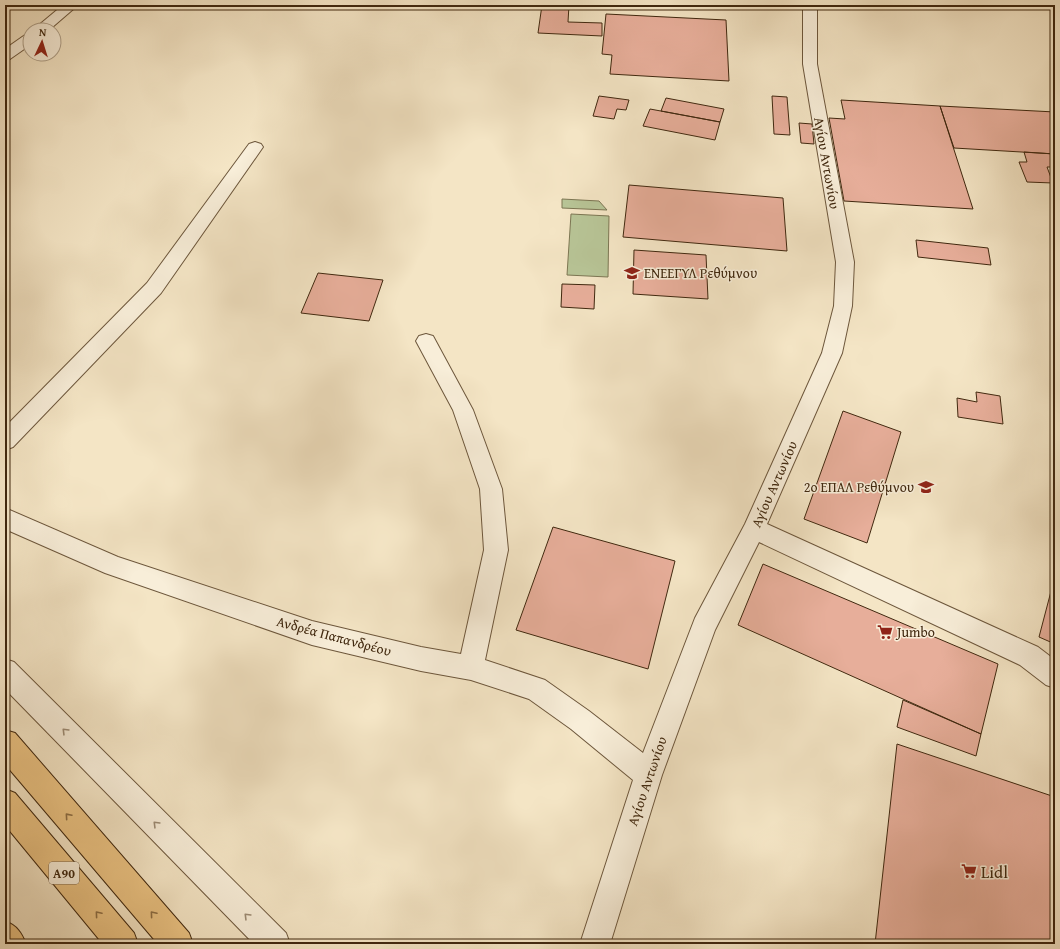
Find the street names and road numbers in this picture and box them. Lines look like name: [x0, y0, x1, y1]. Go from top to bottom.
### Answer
street label: Αγίου Αντωνίου: [809, 115, 845, 211]
street label: Αγίου Αντωνίου: [746, 437, 802, 531]
street label: Ανδρέα Παπανδρέου: [274, 611, 394, 661]
street label: Αγίου Αντωνίου: [622, 734, 672, 828]
road number: Α90: [49, 862, 79, 884]

